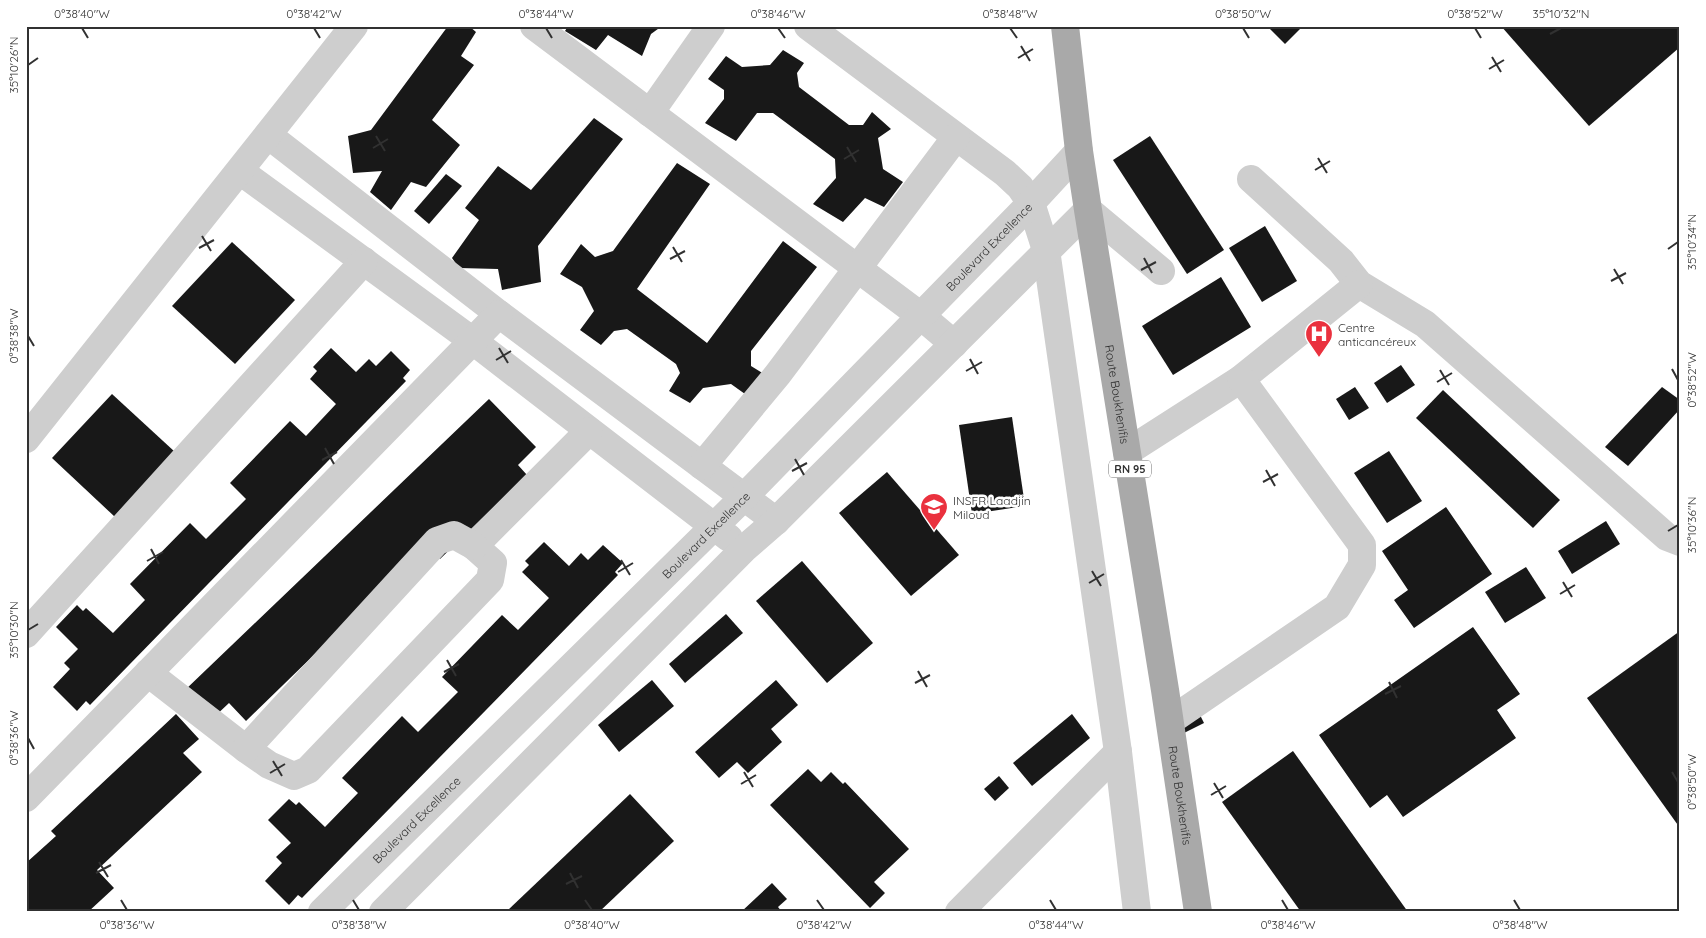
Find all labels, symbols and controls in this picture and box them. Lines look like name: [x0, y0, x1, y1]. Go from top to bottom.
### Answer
text: 0°38'40"W: [54, 6, 110, 21]
text: 0°38'42"W: [286, 6, 342, 21]
text: 0°38'44"W: [518, 6, 574, 21]
text: 0°38'46"W: [750, 6, 806, 21]
text: 0°38'48"W: [982, 6, 1038, 21]
text: 0°38'50"W: [1215, 6, 1271, 21]
text: 0°38'52"W: [1447, 6, 1503, 21]
text: 35°10'32"N: [1533, 6, 1589, 21]
text: 35°10'26"N: [6, 36, 21, 94]
street label: Boulevard Excellence: [942, 199, 1035, 294]
text: 35°10'34"N: [1684, 214, 1699, 270]
text: 0°38'38"W: [6, 308, 21, 364]
hospital icon: Centre anticancéreux: [1304, 319, 1334, 358]
place label: Centre anticancéreux: [1338, 320, 1416, 349]
street label: Route Boukhenifis: [1102, 344, 1133, 445]
text: 0°38'52"W: [1684, 352, 1699, 408]
road number: RN 95: [1109, 460, 1151, 478]
street label: Boulevard Excellence: [658, 488, 753, 581]
school or university icon: INSFR Laadjin Miloud: [919, 492, 949, 531]
place label: INSFR Laadjin Miloud: [953, 493, 1031, 522]
text: 35°10'36"N: [1684, 497, 1699, 553]
text: 35°10'30"N: [6, 601, 21, 659]
text: 0°38'36"W: [6, 710, 21, 766]
street label: Route Boukhenifis: [1166, 745, 1195, 846]
text: 0°38'50"W: [1684, 754, 1699, 810]
street label: Boulevard Excellence: [369, 773, 463, 866]
text: 0°38'36"W: [99, 917, 155, 932]
text: 0°38'38"W: [331, 917, 387, 932]
text: 0°38'40"W: [564, 917, 620, 932]
text: 0°38'42"W: [796, 917, 852, 932]
text: 0°38'44"W: [1028, 917, 1084, 932]
text: 0°38'46"W: [1260, 917, 1316, 932]
text: 0°38'48"W: [1492, 917, 1548, 932]

